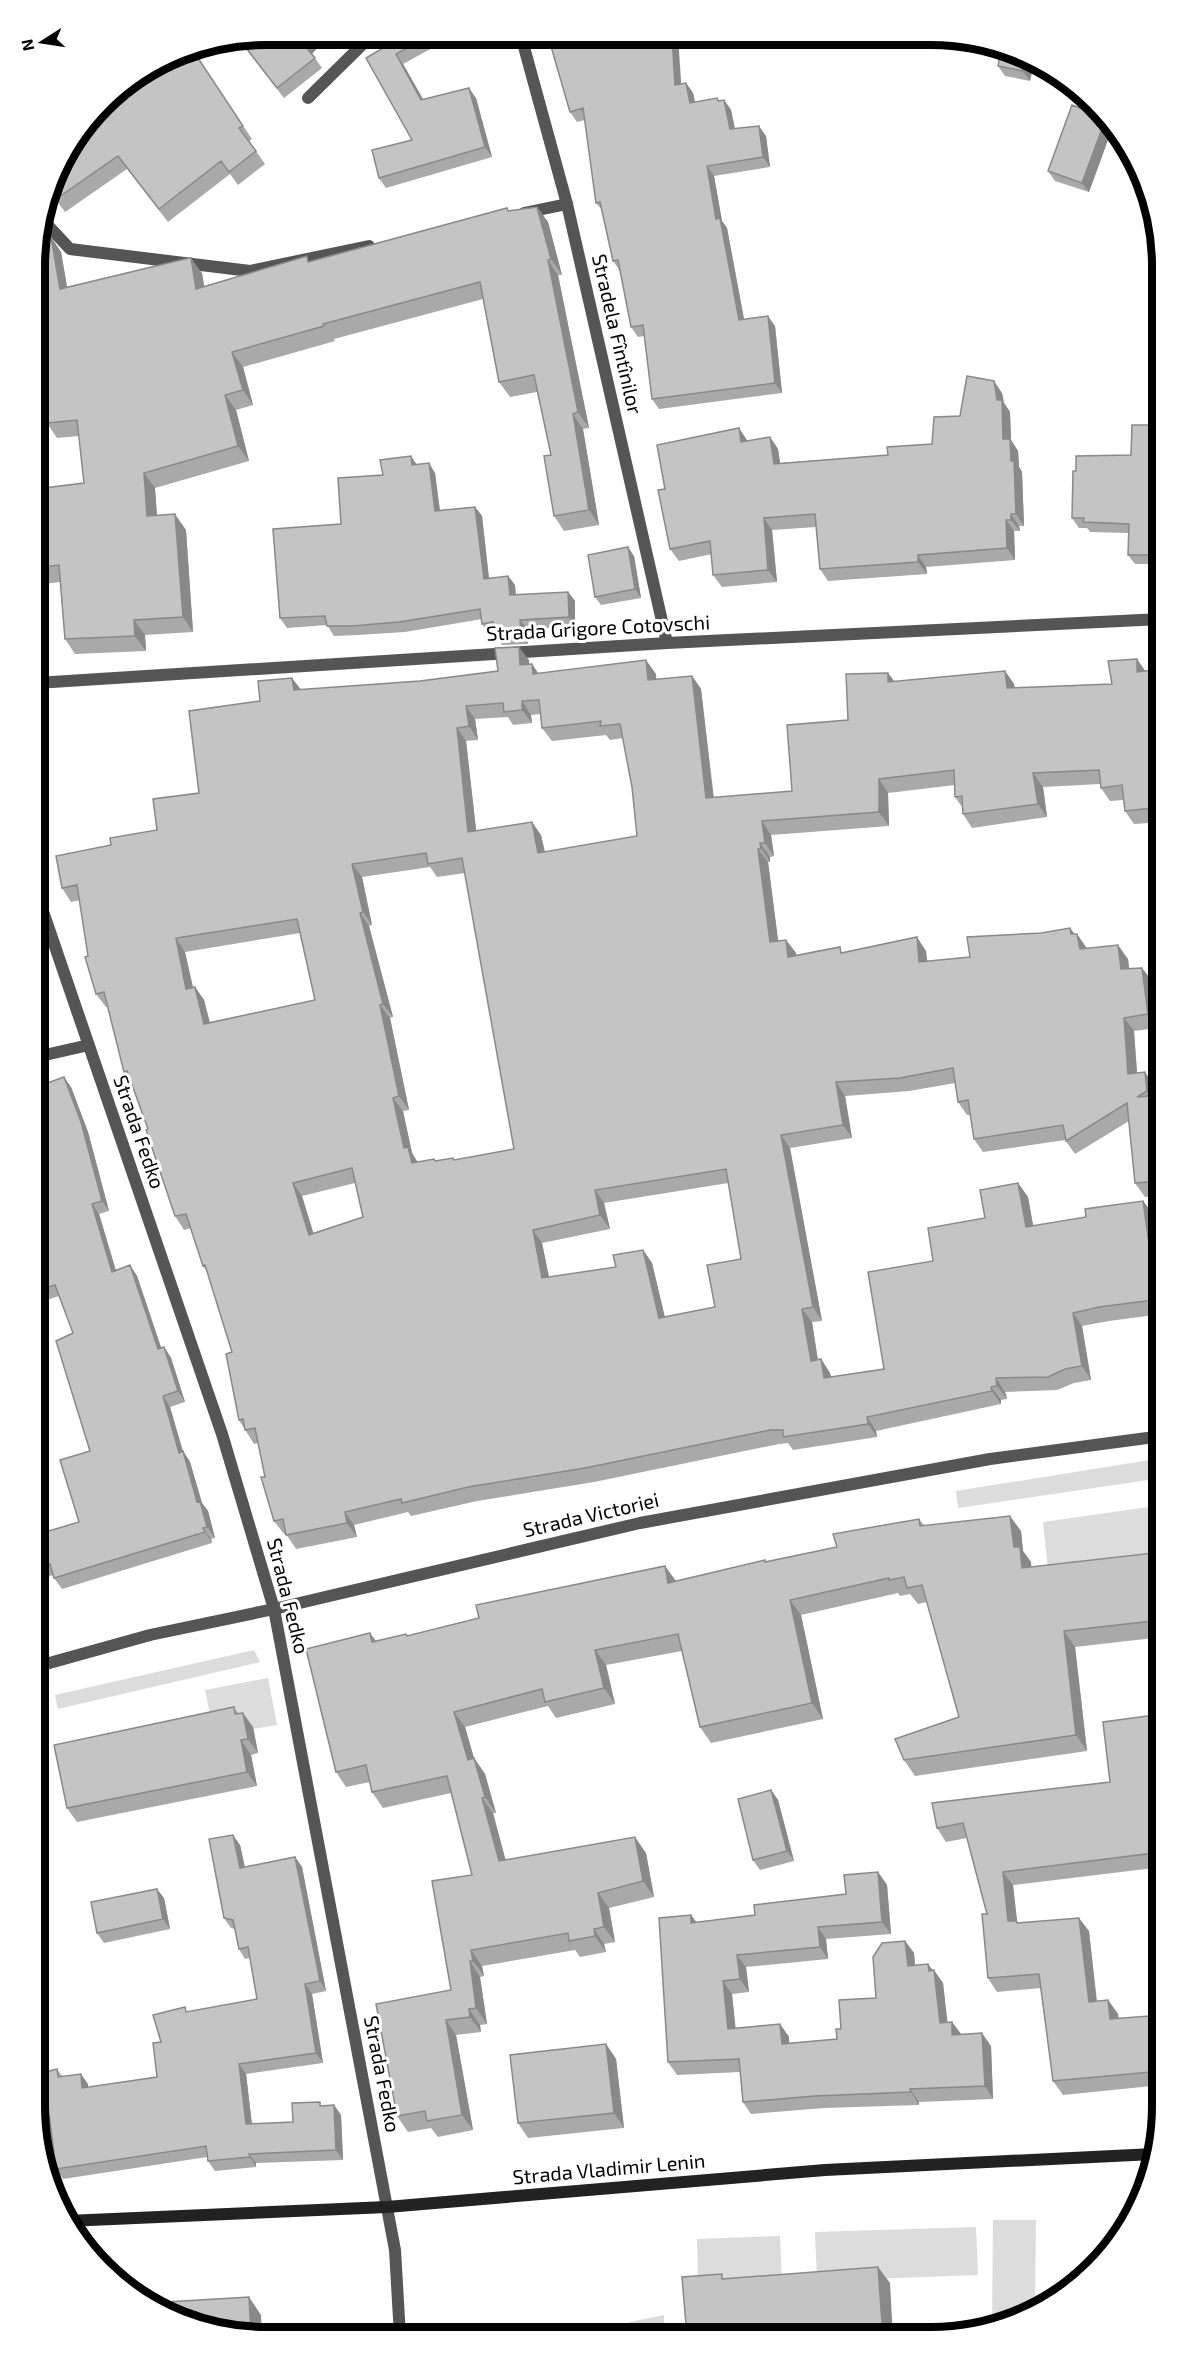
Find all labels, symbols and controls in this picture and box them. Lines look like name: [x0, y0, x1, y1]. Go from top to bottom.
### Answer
north arrow: [12, 12, 72, 72]
text: N: [16, 38, 37, 53]
street label: Stradela Fîntînilor: [588, 251, 648, 416]
street label: Strada Grigore Cotovschi: [485, 609, 711, 645]
street label: Strada Fedko: [109, 1072, 171, 1192]
street label: Strada Victoriei: [520, 1487, 661, 1541]
street label: Strada Fedko: [263, 1535, 315, 1656]
street label: Strada Fedko: [360, 2013, 406, 2134]
street label: Strada Vladimir Lenin: [512, 2148, 706, 2188]

